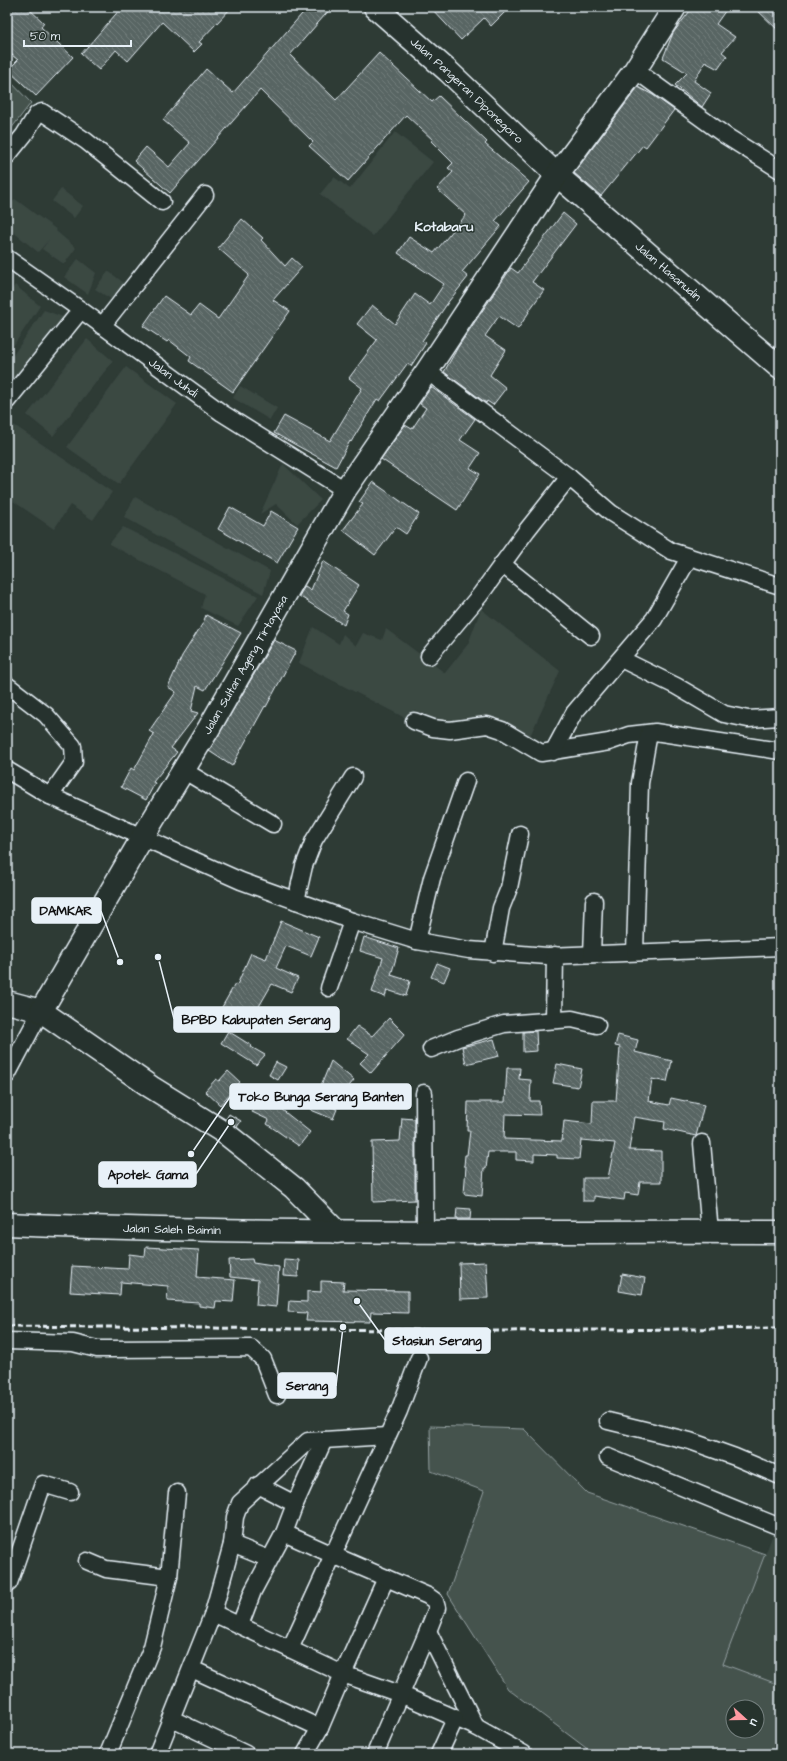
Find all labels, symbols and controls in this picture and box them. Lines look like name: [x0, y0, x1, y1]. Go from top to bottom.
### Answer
scale bar: [24, 22, 131, 48]
text: 50 m: [30, 28, 61, 45]
street label: Jalan Pangeran Diponegoro: [406, 34, 527, 148]
district label: Kotabaru: [415, 217, 473, 237]
street label: Jalan Hasanudin: [631, 238, 705, 305]
street label: Jalan Juhdi: [145, 354, 202, 402]
street label: Jalan Sultan Ageng Tirtayasa: [199, 592, 292, 738]
callout: DAMKAR: [32, 898, 101, 923]
text: DAMKAR: [40, 902, 92, 920]
callout: BPBD Kabupaten Serang: [174, 1007, 339, 1032]
text: BPBD Kabupaten Serang: [181, 1011, 331, 1031]
callout: Toko Bunga Serang Banten: [230, 1084, 411, 1109]
text: Toko Bunga Serang Banten: [237, 1088, 404, 1108]
callout: Apotek Gama: [99, 1162, 196, 1187]
text: Apotek Gama: [108, 1166, 189, 1185]
street label: Jalan Saleh Baimin: [123, 1220, 221, 1239]
callout: Stasiun Serang: [385, 1328, 490, 1353]
text: Stasiun Serang: [391, 1332, 482, 1352]
callout: Serang: [278, 1373, 336, 1398]
text: Serang: [285, 1377, 328, 1397]
north arrow: [725, 1699, 765, 1739]
text: U: [746, 1716, 762, 1728]

